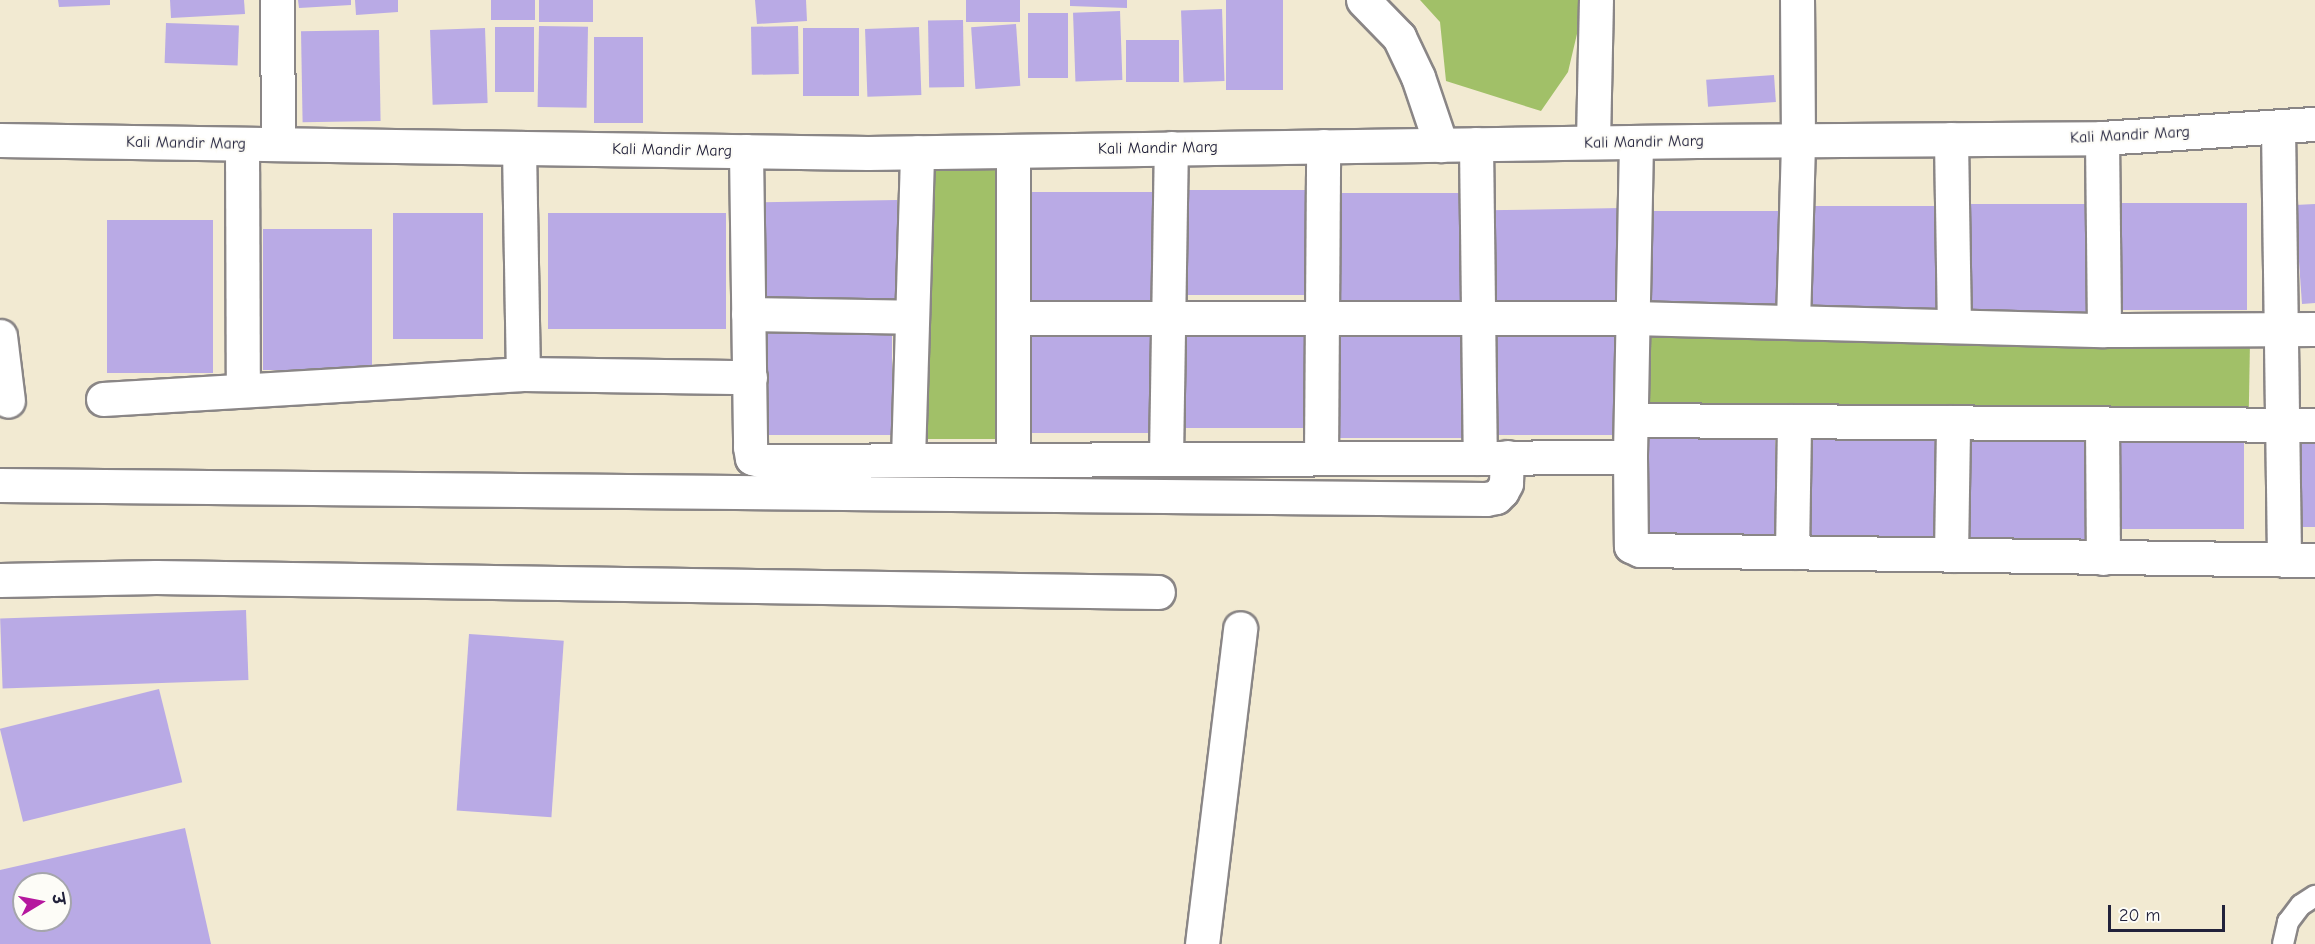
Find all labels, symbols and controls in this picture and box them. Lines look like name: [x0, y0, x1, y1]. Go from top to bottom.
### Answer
street label: Kali Mandir Marg: [2070, 122, 2190, 148]
street label: Kali Mandir Marg: [1584, 131, 1704, 153]
street label: Kali Mandir Marg: [126, 132, 246, 154]
street label: Kali Mandir Marg: [1098, 137, 1218, 159]
street label: Kali Mandir Marg: [612, 139, 732, 161]
north arrow: [12, 872, 72, 932]
text: उ: [48, 892, 68, 906]
scale bar: [2111, 893, 2228, 931]
text: 20 m: [2119, 905, 2160, 926]

